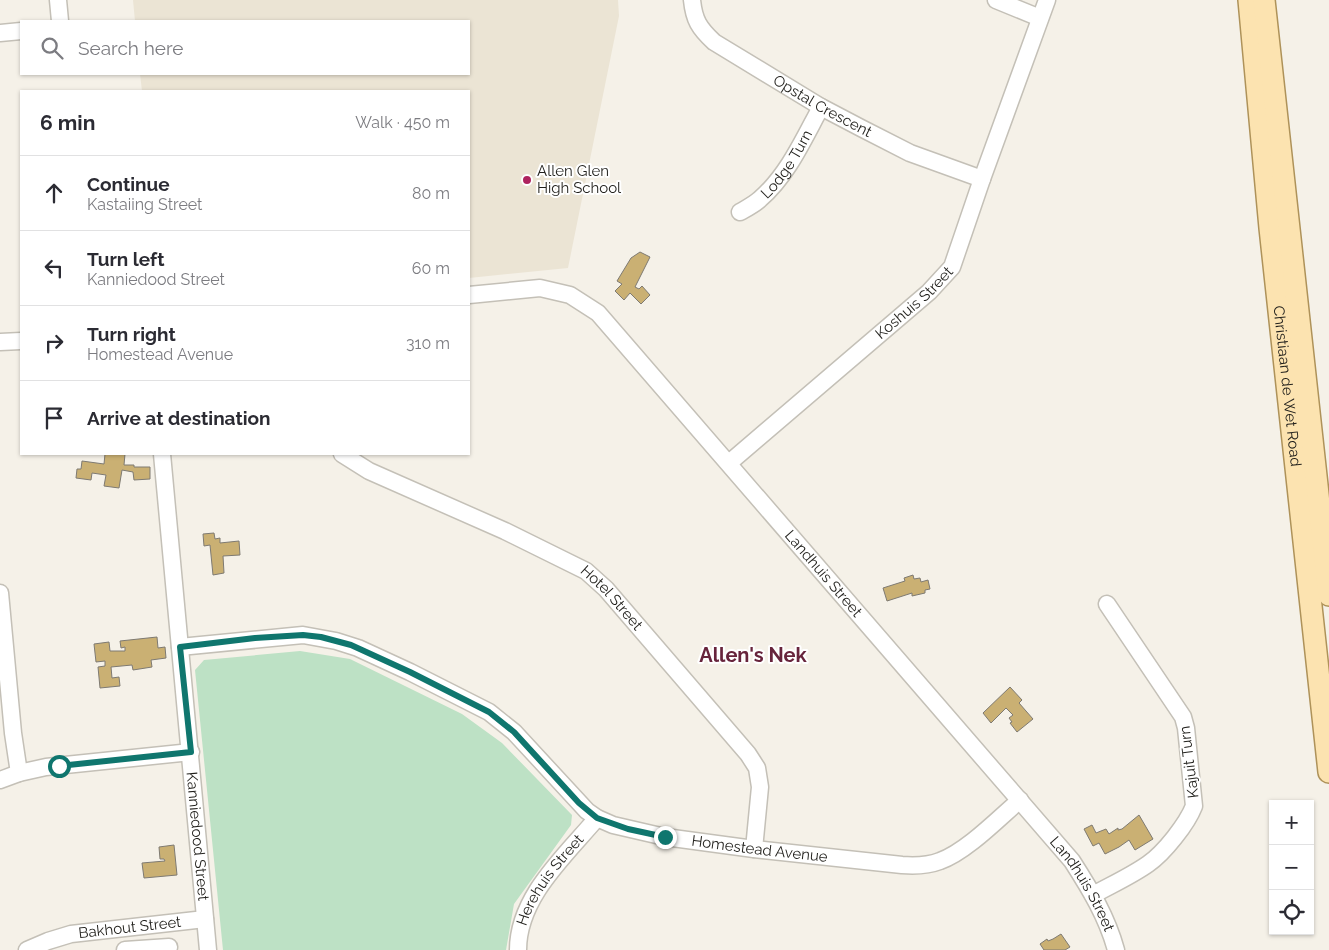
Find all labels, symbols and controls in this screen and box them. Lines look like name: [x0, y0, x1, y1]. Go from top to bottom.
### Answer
search box: [20, 20, 470, 75]
icon: search: [38, 34, 66, 62]
text: Search here: [78, 37, 184, 59]
street label: Opstal Crescent: [770, 71, 875, 141]
text: 6 min: [40, 110, 95, 135]
text: Walk · 450 m: [355, 113, 450, 132]
street label: Lodge Turn: [757, 127, 816, 202]
place label: Allen Glen High School: [537, 162, 622, 197]
text: Continue: [87, 173, 170, 195]
marker: Allen Glen High School: [521, 174, 533, 186]
icon: ahead: [40, 179, 68, 207]
text: 80 m: [412, 184, 450, 203]
text: Kastaiing Street: [87, 195, 202, 214]
text: Turn left: [87, 248, 164, 270]
icon: left: [40, 254, 68, 282]
text: 60 m: [412, 259, 450, 278]
street label: Koshuis Street: [872, 263, 957, 343]
text: Kanniedood Street: [87, 270, 225, 289]
street label: Christiaan de Wet Road: [1269, 305, 1305, 468]
text: Turn right: [87, 323, 176, 345]
icon: right: [40, 329, 68, 357]
text: 310 m: [406, 334, 450, 353]
text: Homestead Avenue: [87, 345, 233, 364]
icon: arrive: [40, 404, 68, 432]
text: Arrive at destination: [87, 407, 271, 429]
street label: Landhuis Street: [781, 527, 866, 621]
street label: Hotel Street: [577, 562, 646, 634]
district label: Allen's Nek: [699, 643, 807, 667]
street label: Kajuit Turn: [1176, 725, 1202, 799]
route start: [48, 755, 71, 778]
street label: Kanniedood Street: [183, 771, 212, 902]
map controls: [1269, 800, 1314, 935]
button: +: [1269, 800, 1314, 845]
route end: [654, 826, 677, 849]
street label: Herehuis Street: [513, 831, 587, 928]
street label: Homestead Avenue: [690, 832, 829, 866]
street label: Landhuis Street: [1046, 833, 1118, 934]
button: −: [1269, 845, 1314, 890]
button: locate: [1269, 890, 1314, 935]
street label: Bakhout Street: [77, 913, 182, 942]

